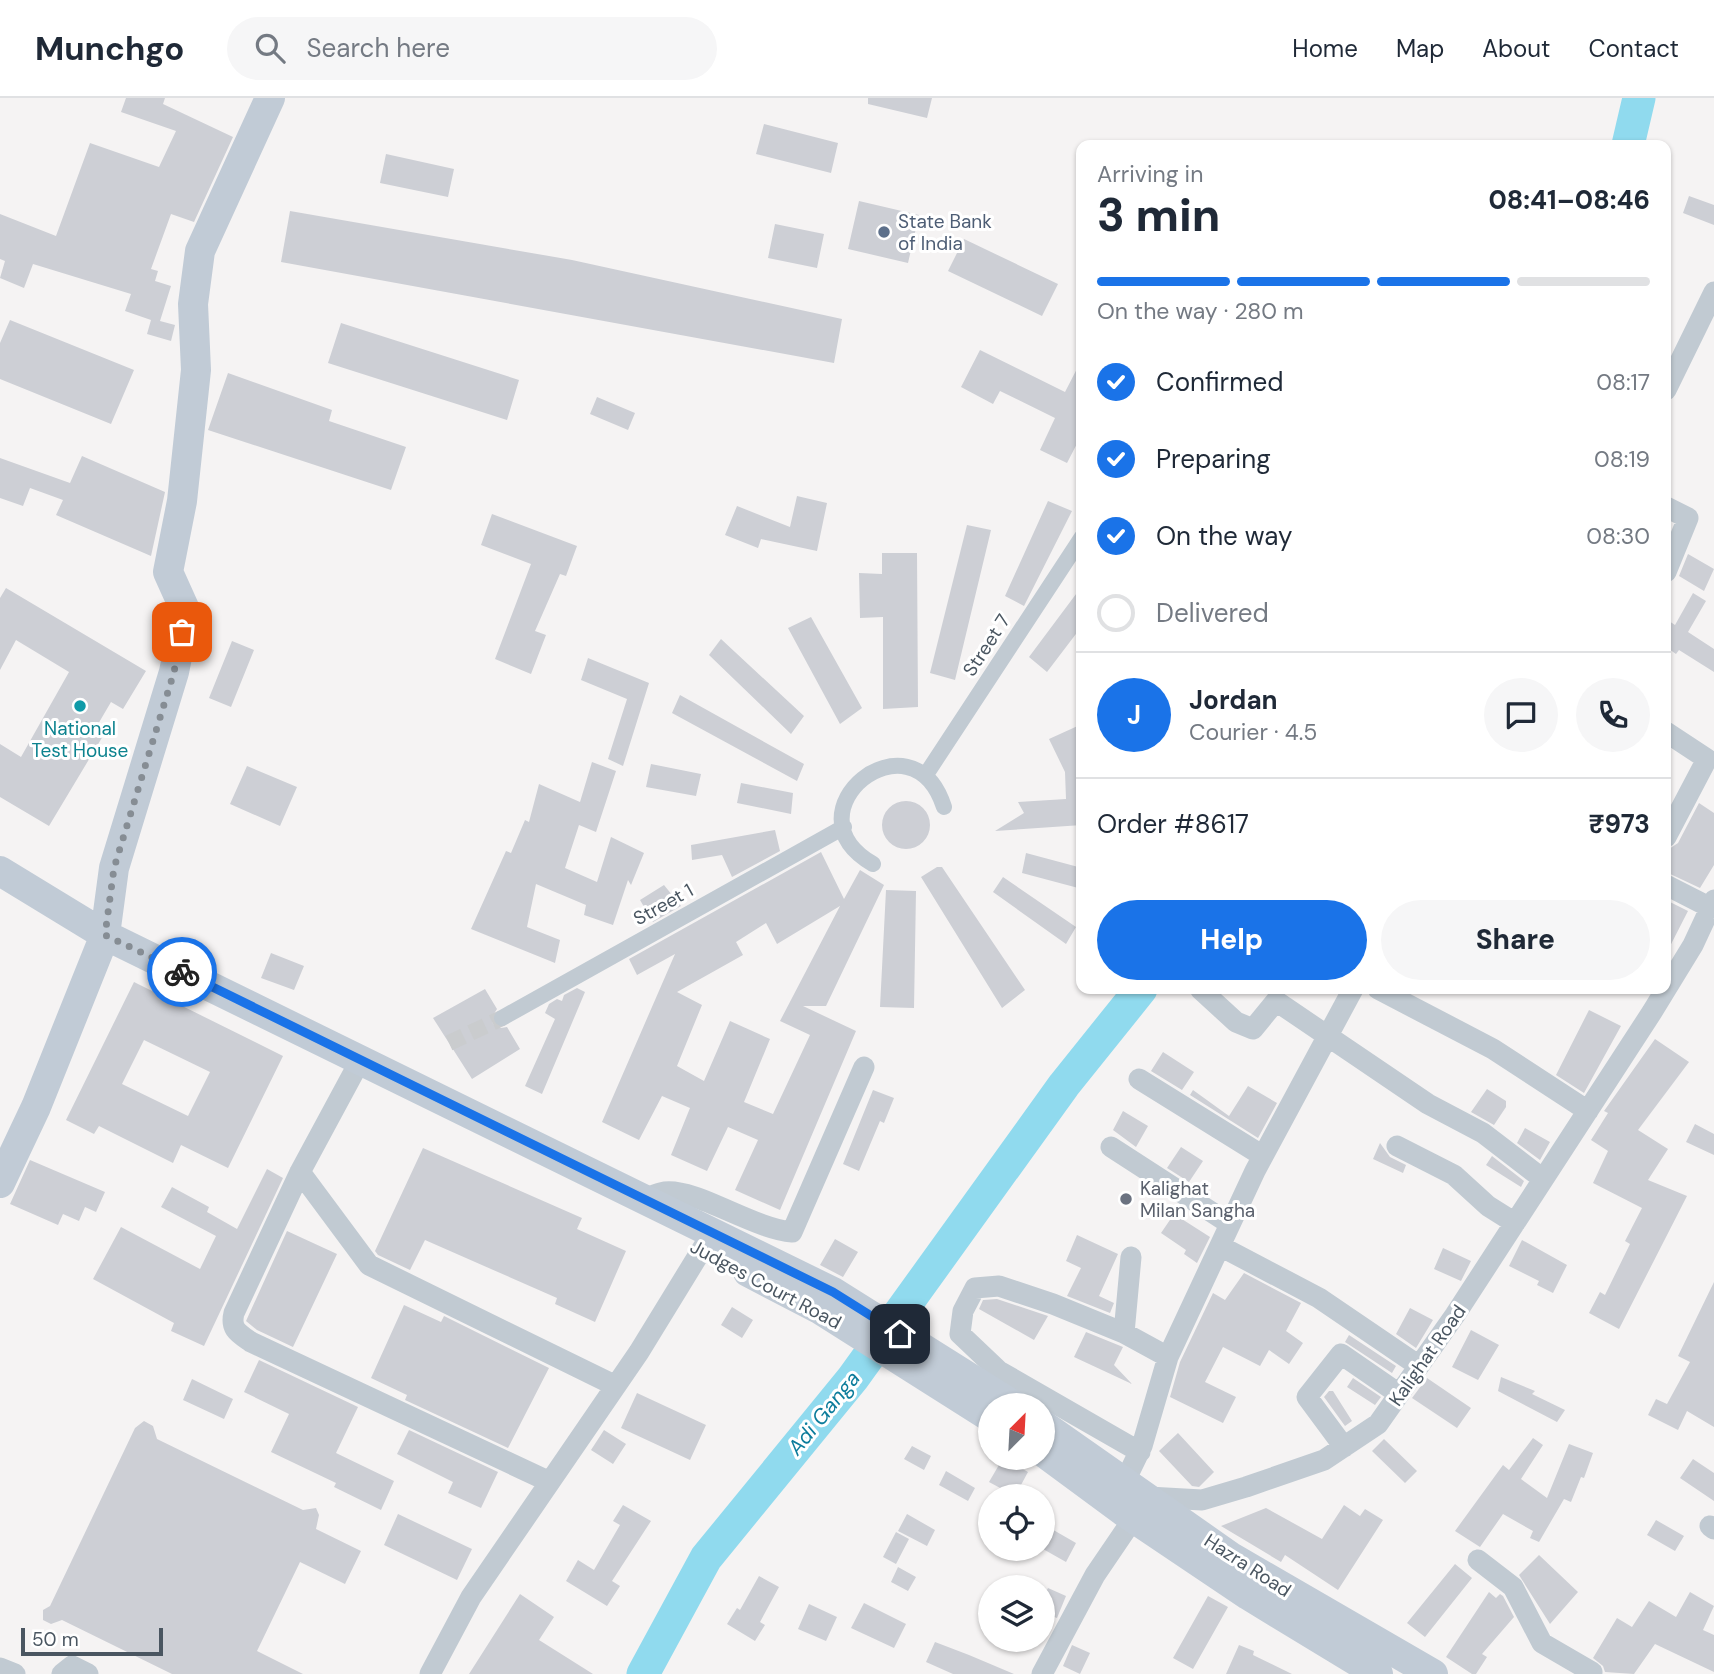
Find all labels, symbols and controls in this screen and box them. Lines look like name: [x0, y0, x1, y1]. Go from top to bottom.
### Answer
search box: [227, 17, 717, 80]
text: Munchgo: [35, 27, 185, 70]
icon: search: [251, 29, 289, 67]
text: Search here: [307, 31, 450, 65]
text: Home: [1292, 33, 1358, 64]
text: Map: [1396, 33, 1444, 64]
text: About: [1482, 33, 1551, 64]
text: Contact: [1589, 33, 1679, 64]
text: Arriving in: [1097, 159, 1203, 189]
text: 08:41–08:46: [1488, 183, 1650, 217]
text: 3 min: [1097, 185, 1220, 245]
place label: State Bank of India: [898, 209, 992, 256]
marker: State Bank of India: [876, 224, 892, 240]
text: On the way · 280 m: [1097, 296, 1304, 326]
icon: check: [1097, 363, 1135, 401]
text: Confirmed: [1156, 365, 1283, 399]
text: 08:17: [1596, 367, 1650, 397]
icon: check: [1097, 440, 1135, 478]
text: Preparing: [1156, 442, 1271, 476]
text: 08:19: [1594, 444, 1650, 474]
icon: check: [1097, 517, 1135, 555]
text: On the way: [1156, 519, 1292, 553]
text: 08:30: [1586, 521, 1650, 551]
text: Delivered: [1156, 596, 1269, 630]
pin: [152, 602, 212, 662]
street label: Street 7: [957, 610, 1016, 681]
icon: bag: [163, 613, 201, 651]
button: chat: [1484, 678, 1558, 752]
button: phone: [1576, 678, 1650, 752]
text: Jordan: [1189, 683, 1278, 717]
marker: National Test House: [72, 698, 88, 714]
text: J: [1127, 698, 1141, 732]
place label: National Test House: [32, 716, 128, 763]
text: Courier · 4.5: [1189, 717, 1317, 747]
text: Order #8617: [1097, 807, 1249, 841]
text: ₹973: [1588, 807, 1650, 841]
street label: Street 1: [629, 878, 698, 931]
button: Help: [1097, 900, 1367, 980]
button: Share: [1381, 900, 1650, 980]
courier: [147, 937, 217, 1007]
icon: bike: [163, 953, 201, 991]
place label: Kalighat Milan Sangha: [1140, 1176, 1255, 1223]
marker: Kalighat Milan Sangha: [1118, 1191, 1134, 1207]
street label: Judges Court Road: [686, 1234, 846, 1335]
street label: Kalighat Road: [1383, 1300, 1472, 1411]
pin: [870, 1304, 930, 1364]
icon: home: [881, 1315, 919, 1353]
water label: Adi Ganga: [781, 1365, 866, 1462]
north arrow: [978, 1393, 1055, 1470]
map controls: [978, 1393, 1055, 1652]
button: locate: [978, 1484, 1055, 1561]
street label: Hazra Road: [1200, 1528, 1296, 1603]
button: layers: [978, 1575, 1055, 1652]
scale bar: [21, 1625, 163, 1657]
text: 50 m: [32, 1627, 79, 1652]

